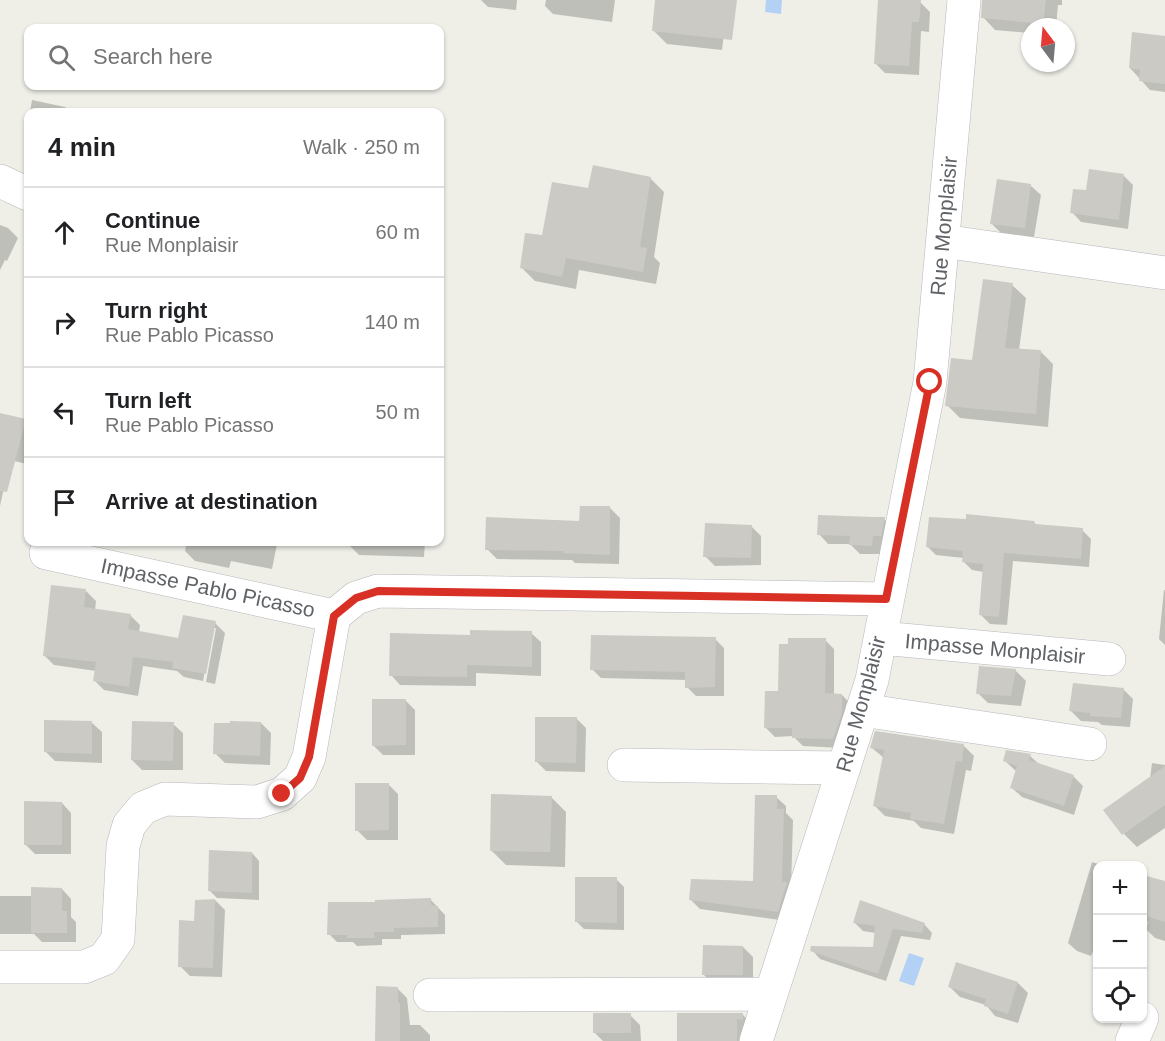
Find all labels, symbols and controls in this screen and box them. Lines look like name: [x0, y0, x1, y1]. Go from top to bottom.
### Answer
north arrow: [1021, 18, 1075, 72]
search box: [24, 24, 444, 90]
icon: search: [45, 41, 78, 74]
text: Search here: [93, 44, 213, 69]
text: 4 min: [48, 132, 116, 162]
text: Walk · 250 m: [303, 136, 420, 158]
street label: Rue Monplaisir: [926, 155, 961, 297]
text: Continue: [105, 208, 200, 233]
icon: ahead: [48, 216, 81, 249]
text: 60 m: [376, 221, 420, 243]
text: Rue Monplaisir: [105, 234, 238, 256]
text: Turn right: [105, 298, 207, 323]
icon: right: [48, 306, 81, 339]
text: 140 m: [364, 311, 420, 333]
text: Rue Pablo Picasso: [105, 324, 274, 346]
route start: [916, 368, 942, 394]
text: Turn left: [105, 388, 191, 413]
icon: left: [48, 396, 81, 429]
text: 50 m: [376, 401, 420, 423]
text: Rue Pablo Picasso: [105, 414, 274, 436]
icon: arrive: [48, 486, 81, 519]
text: Arrive at destination: [105, 489, 318, 514]
street label: Impasse Pablo Picasso: [99, 554, 317, 621]
street label: Impasse Monplaisir: [904, 629, 1086, 668]
street label: Rue Monplaisir: [831, 633, 890, 774]
route end: [268, 780, 294, 806]
map controls: [1093, 861, 1147, 1023]
button: +: [1093, 861, 1147, 915]
button: −: [1093, 915, 1147, 969]
button: locate: [1093, 969, 1147, 1023]

